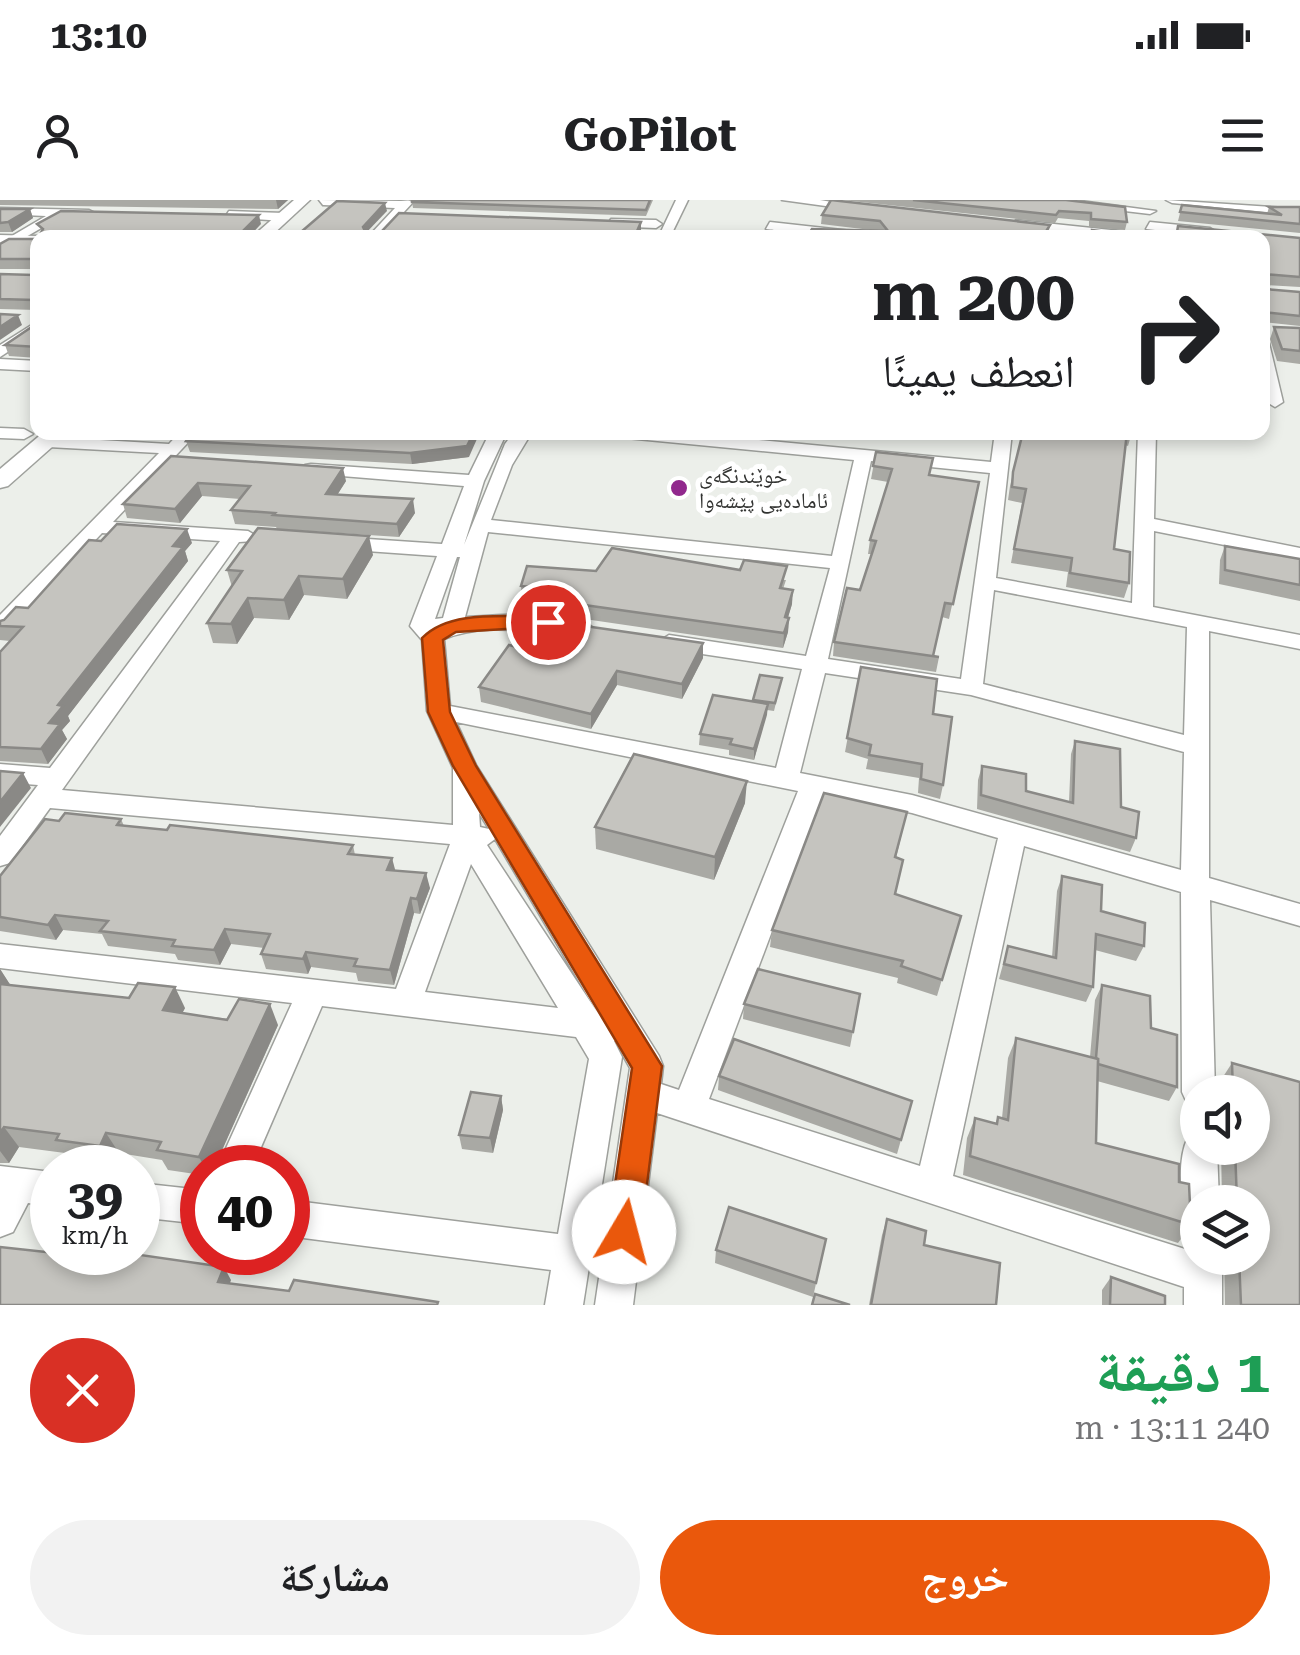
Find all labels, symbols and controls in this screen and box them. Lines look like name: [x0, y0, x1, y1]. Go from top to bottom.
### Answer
text: 13:10: [50, 13, 147, 57]
icon: person: [30, 108, 85, 163]
icon: menu: [1215, 108, 1270, 163]
text: GoPilot: [563, 109, 737, 162]
text: 200 m: [872, 255, 1075, 337]
icon: right: [1110, 270, 1240, 400]
text: انعطف يمينًا: [882, 345, 1075, 398]
place label: خوێندنگەی ئامادەیی پێشەوا: [699, 463, 828, 514]
marker: خوێندنگەی ئامادەیی پێشەوا: [668, 477, 690, 499]
pin: [506, 580, 591, 665]
icon: arrive: [521, 595, 576, 650]
map controls: [1180, 1075, 1270, 1275]
button: sound: [1180, 1075, 1270, 1165]
speed limit sign: 40: [180, 1145, 310, 1275]
text: 39: [67, 1169, 123, 1227]
position arrow: [572, 1180, 676, 1284]
button: layers: [1180, 1185, 1270, 1275]
text: km/h: [62, 1221, 128, 1250]
text: 1 دقيقة: [1095, 1336, 1270, 1407]
button: close: [30, 1338, 135, 1443]
text: 240 m · 13:11: [1075, 1409, 1270, 1447]
button: مشاركة: [30, 1520, 640, 1635]
button: خروج: [660, 1520, 1270, 1635]

